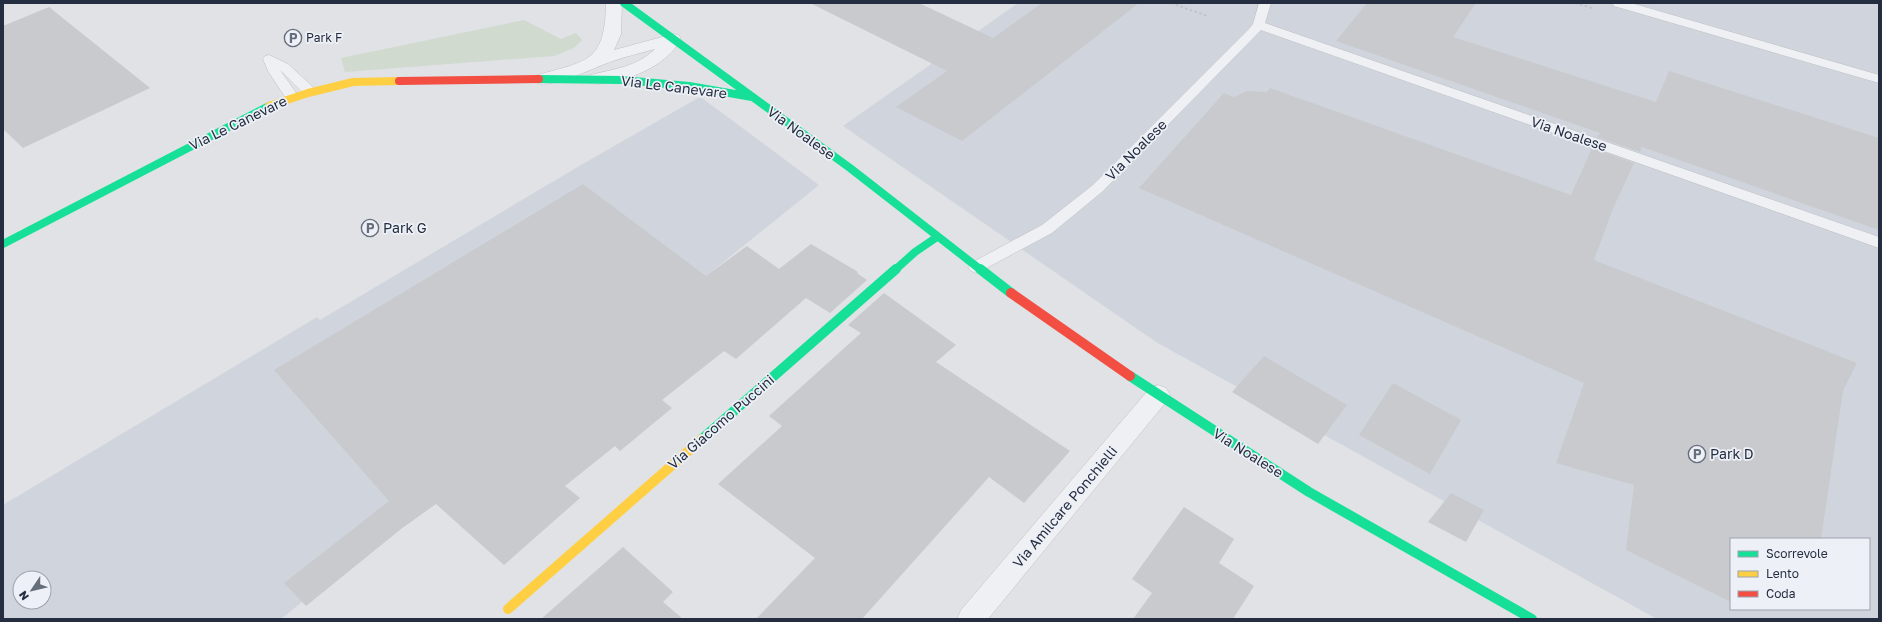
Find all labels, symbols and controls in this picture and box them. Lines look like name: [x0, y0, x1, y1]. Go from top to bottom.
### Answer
parking icon: Park F: [283, 28, 303, 48]
place label: Park F: [306, 30, 342, 45]
street label: Via Le Canevare: [620, 72, 728, 101]
street label: Via Le Canevare: [186, 92, 289, 154]
street label: Via Noalese: [764, 102, 838, 163]
street label: Via Noalese: [1529, 113, 1610, 155]
street label: Via Noalese: [1102, 116, 1170, 184]
parking icon: Park G: [360, 218, 380, 238]
place label: Park G: [383, 219, 427, 236]
street label: Via Giacomo Puccini: [664, 371, 777, 472]
street label: Via Noalese: [1210, 424, 1286, 481]
street label: Via Amilcare Ponchielli: [1009, 442, 1121, 571]
parking icon: Park D: [1687, 444, 1707, 464]
place label: Park D: [1710, 445, 1754, 462]
legend: [1730, 538, 1870, 610]
text: Scorrevole: [1766, 546, 1828, 561]
text: Lento: [1766, 566, 1799, 581]
north arrow: [12, 570, 52, 610]
text: Coda: [1766, 586, 1796, 601]
text: N: [16, 589, 31, 603]

